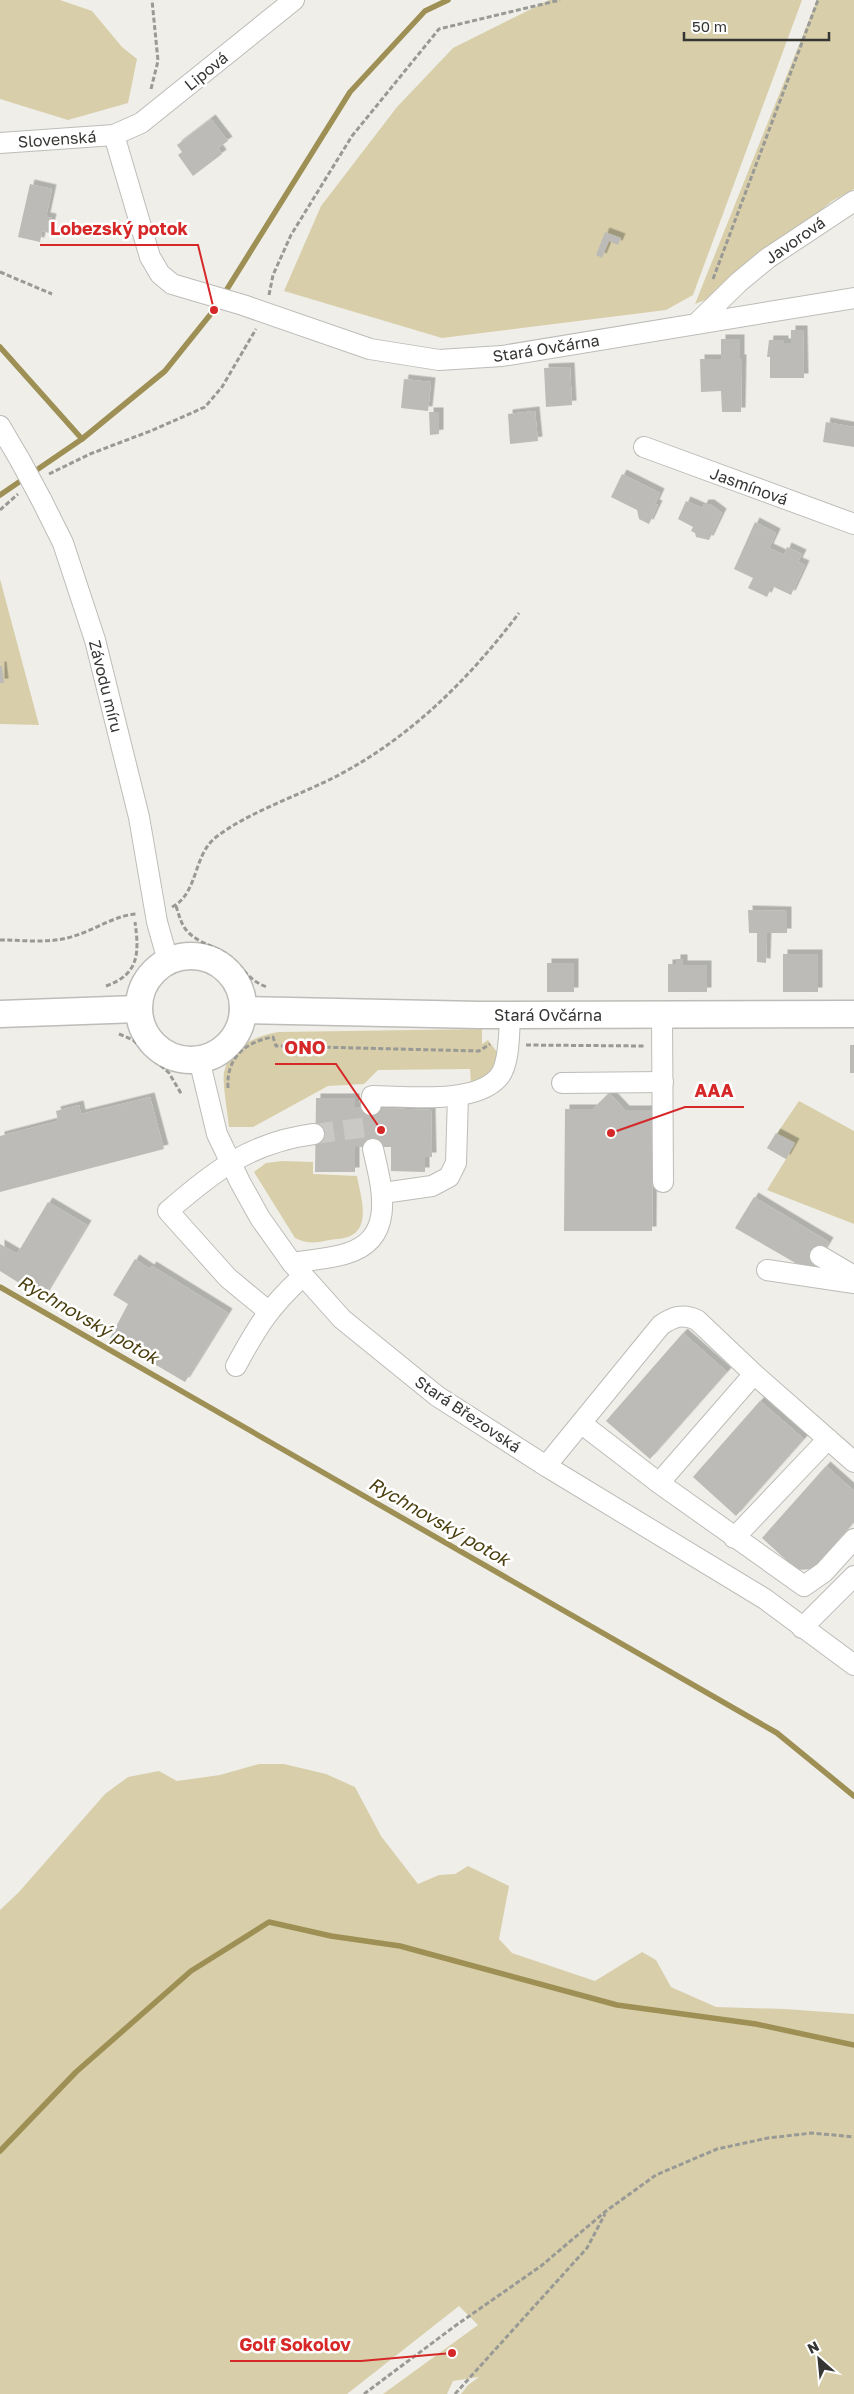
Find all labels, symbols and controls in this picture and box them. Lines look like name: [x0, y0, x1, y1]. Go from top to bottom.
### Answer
scale bar: [684, 10, 829, 42]
text: 50 m: [692, 17, 727, 35]
street label: Lipová: [180, 47, 232, 95]
street label: Slovenská: [17, 126, 97, 152]
callout: Lobezský potok: [40, 212, 198, 245]
street label: Javorová: [761, 212, 829, 268]
text: Lobezský potok: [50, 217, 189, 239]
street label: Stará Ovčárna: [491, 330, 601, 366]
street label: Jasmínová: [707, 463, 791, 509]
street label: Závodu míru: [85, 638, 127, 734]
street label: Stará Ovčárna: [494, 1005, 602, 1025]
callout: ONO: [275, 1031, 336, 1064]
text: ONO: [284, 1036, 326, 1058]
callout: AAA: [685, 1074, 744, 1107]
text: AAA: [694, 1079, 734, 1101]
water label: Rychnovský potok: [14, 1270, 164, 1369]
street label: Stará Březovská: [411, 1371, 525, 1457]
water label: Rychnovský potok: [365, 1472, 515, 1571]
callout: Golf Sokolov: [230, 2328, 361, 2361]
text: Golf Sokolov: [239, 2333, 351, 2355]
north arrow: [794, 2334, 844, 2384]
text: N: [804, 2337, 821, 2357]

